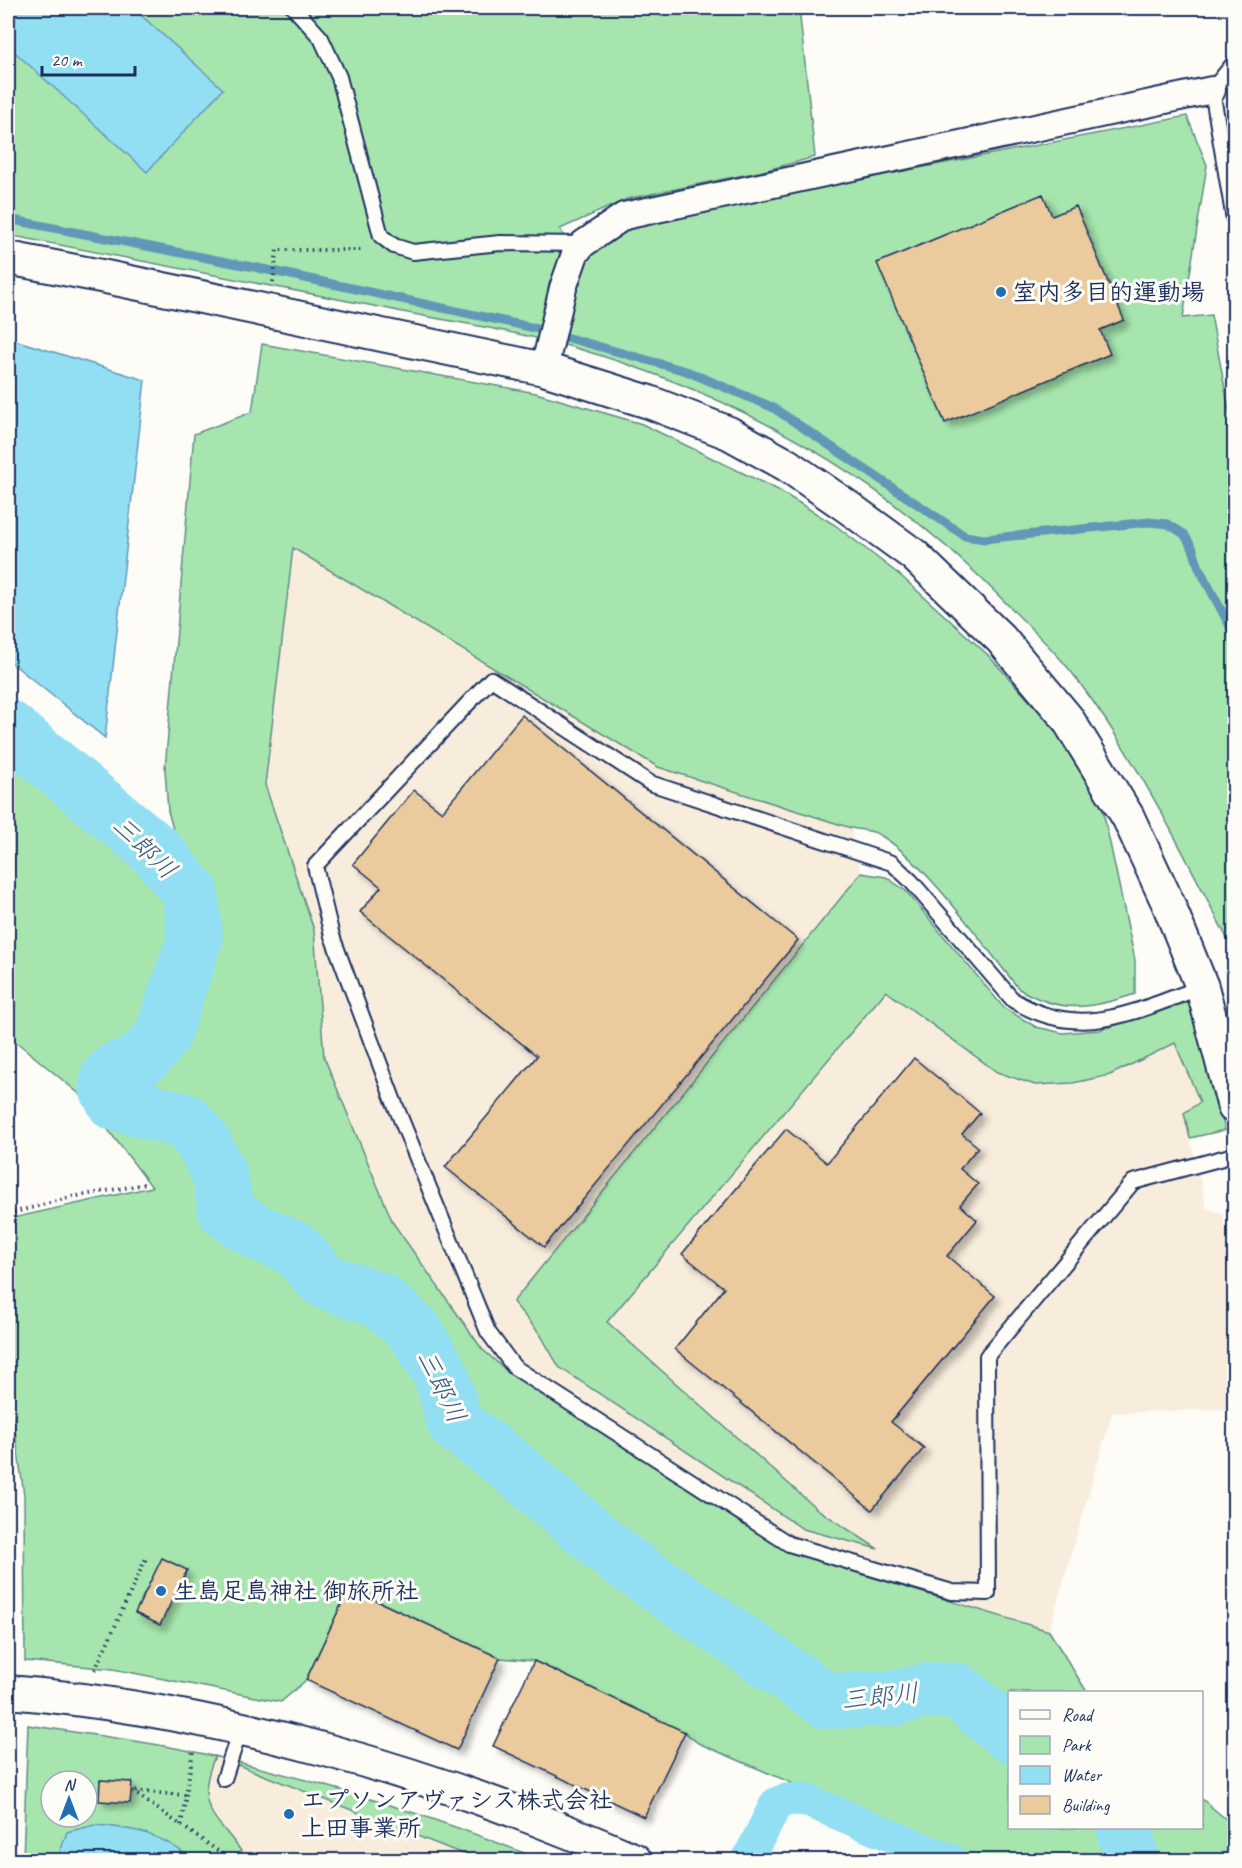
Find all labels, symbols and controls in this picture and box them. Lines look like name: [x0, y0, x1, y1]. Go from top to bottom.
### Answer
scale bar: [42, 39, 135, 77]
text: 20 m: [51, 49, 84, 71]
place label: 室内多目的運動場: [1013, 277, 1205, 307]
marker: 室内多目的運動場: [994, 285, 1008, 299]
water label: 三郎川: [105, 808, 184, 886]
water label: 三郎川: [410, 1344, 473, 1429]
place label: 生島足島神社 御旅所社: [173, 1576, 419, 1606]
marker: 生島足島神社 御旅所社: [154, 1584, 168, 1598]
water label: 三郎川: [840, 1676, 921, 1717]
legend: [1008, 1691, 1203, 1829]
text: Road: [1062, 1704, 1095, 1726]
text: Park: [1062, 1734, 1092, 1756]
text: Water: [1062, 1764, 1103, 1786]
north arrow: [39, 1769, 99, 1829]
text: N: [64, 1775, 77, 1795]
place label: エプソンアヴァシス株式会社 上田事業所: [301, 1785, 613, 1843]
text: Building: [1062, 1794, 1111, 1816]
marker: エプソンアヴァシス株式会社 上田事業所: [282, 1807, 296, 1821]

